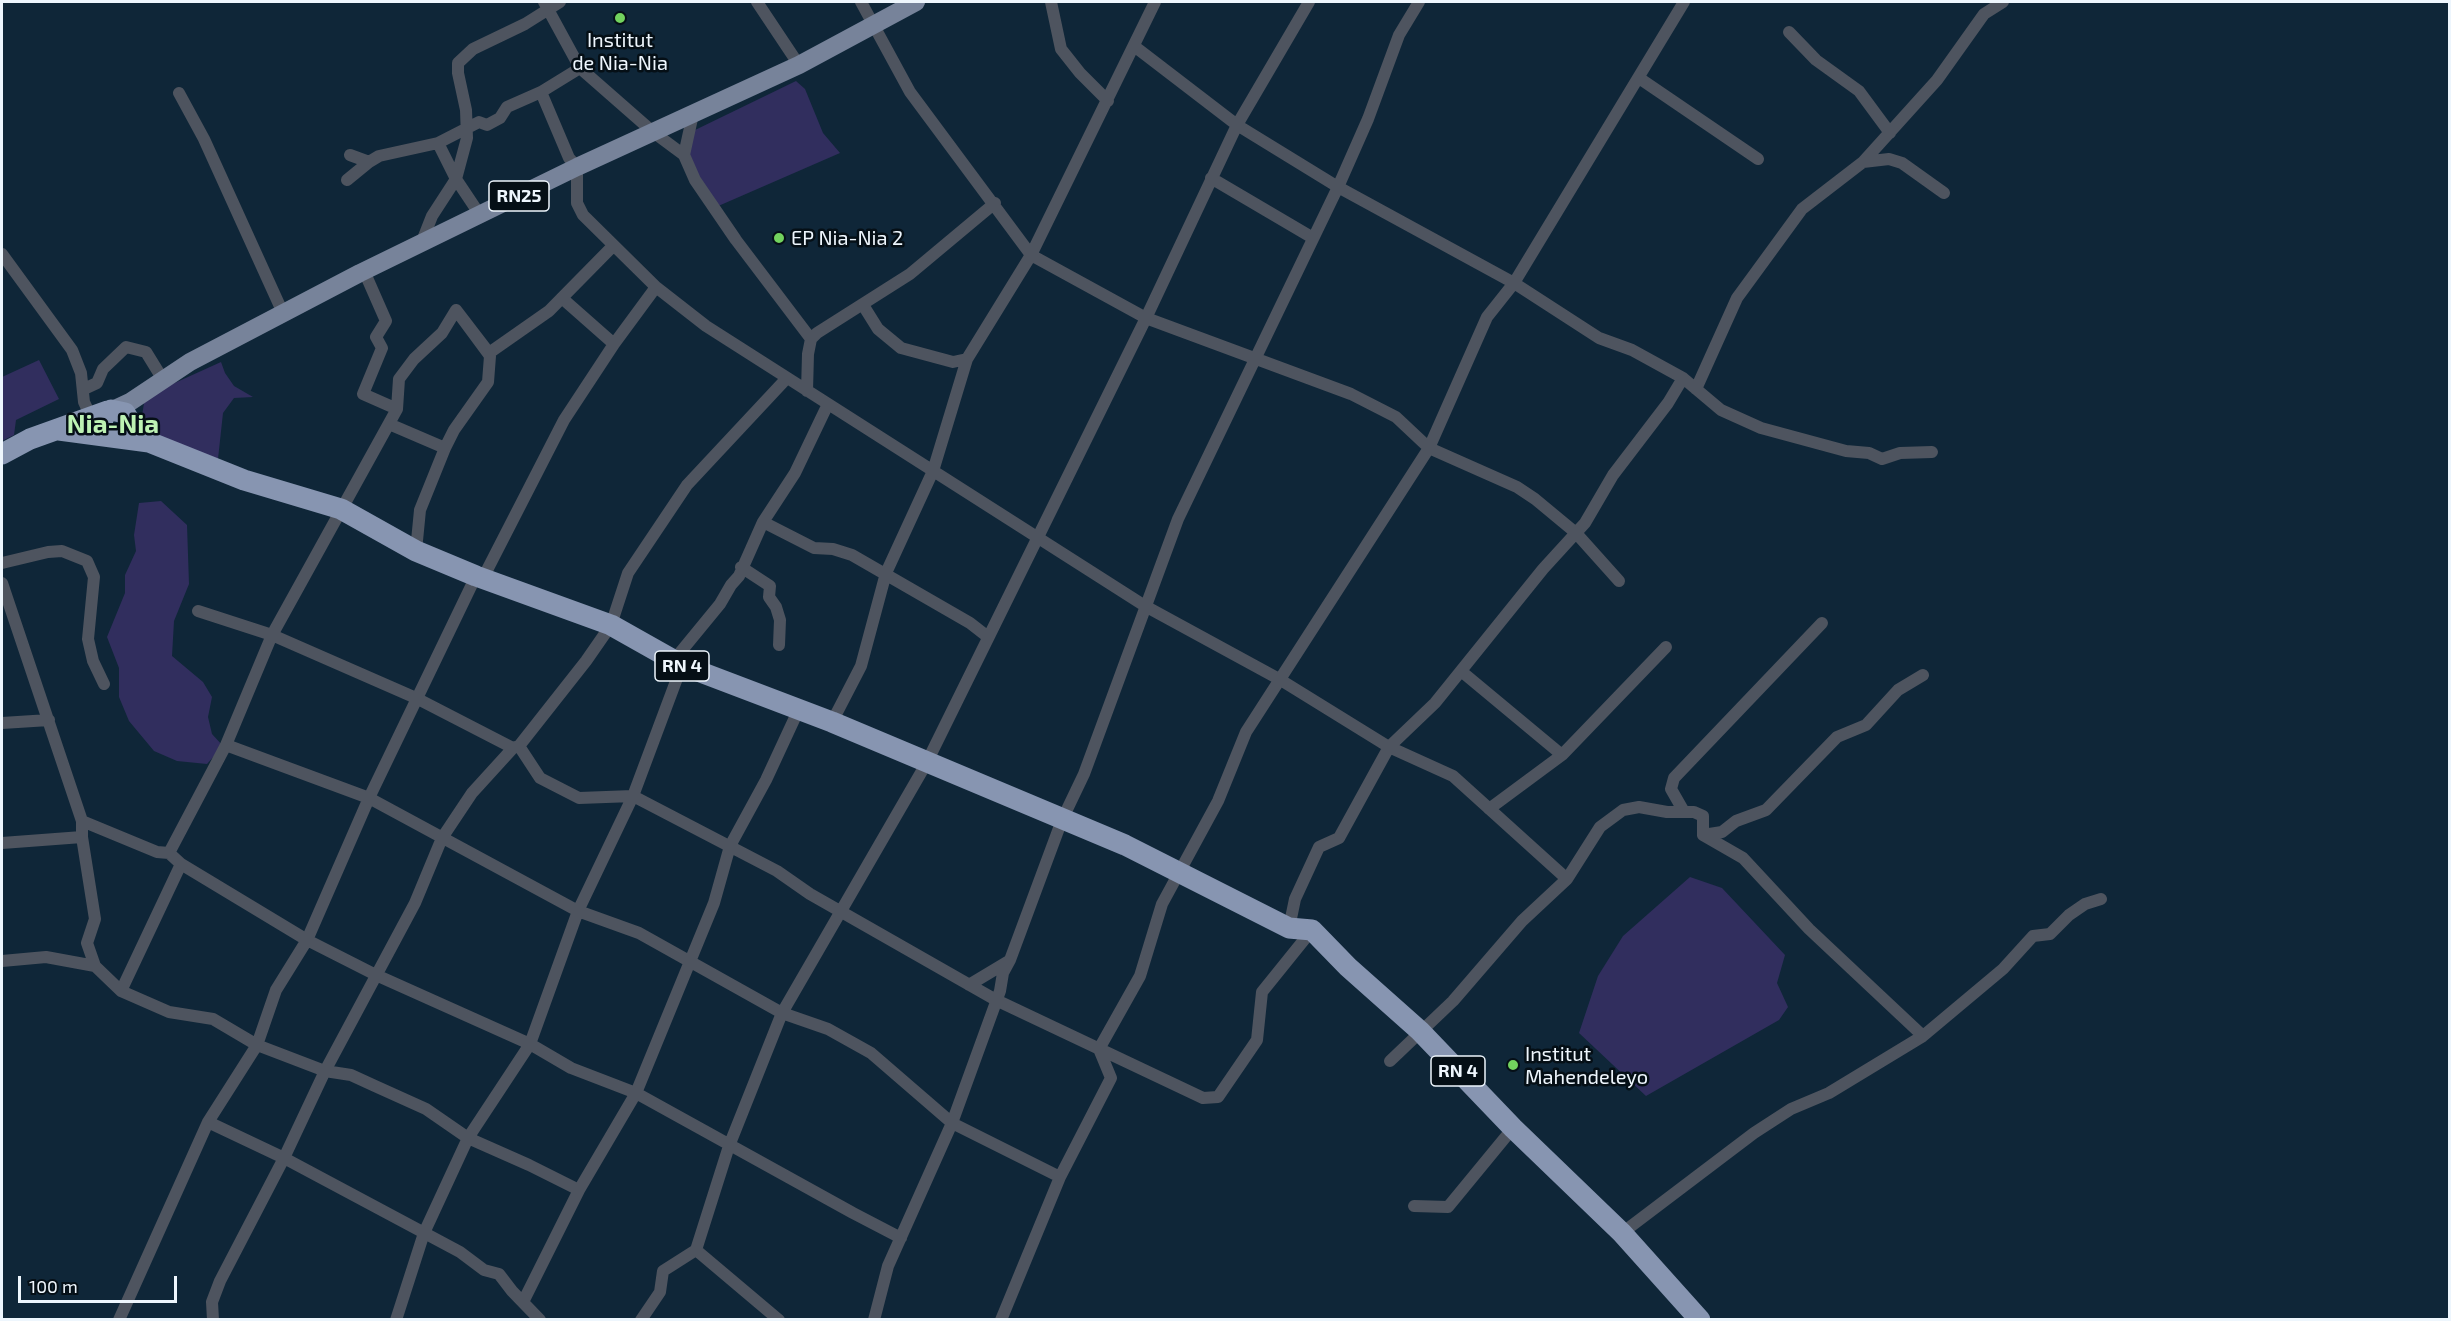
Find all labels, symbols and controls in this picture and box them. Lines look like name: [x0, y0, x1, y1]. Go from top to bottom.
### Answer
marker: Institut de Nia-Nia: [613, 11, 627, 25]
place label: Institut de Nia-Nia: [572, 28, 668, 75]
road number: RN25: [489, 181, 549, 211]
place label: EP Nia-Nia 2: [791, 226, 903, 250]
marker: EP Nia-Nia 2: [772, 231, 786, 245]
district label: Nia-Nia: [67, 408, 159, 440]
road number: RN 4: [655, 651, 709, 681]
place label: Institut Mahendeleyo: [1525, 1042, 1648, 1089]
road number: RN 4: [1431, 1056, 1485, 1086]
marker: Institut Mahendeleyo: [1506, 1058, 1520, 1072]
scale bar: [21, 1264, 180, 1302]
text: 100 m: [29, 1275, 78, 1297]

